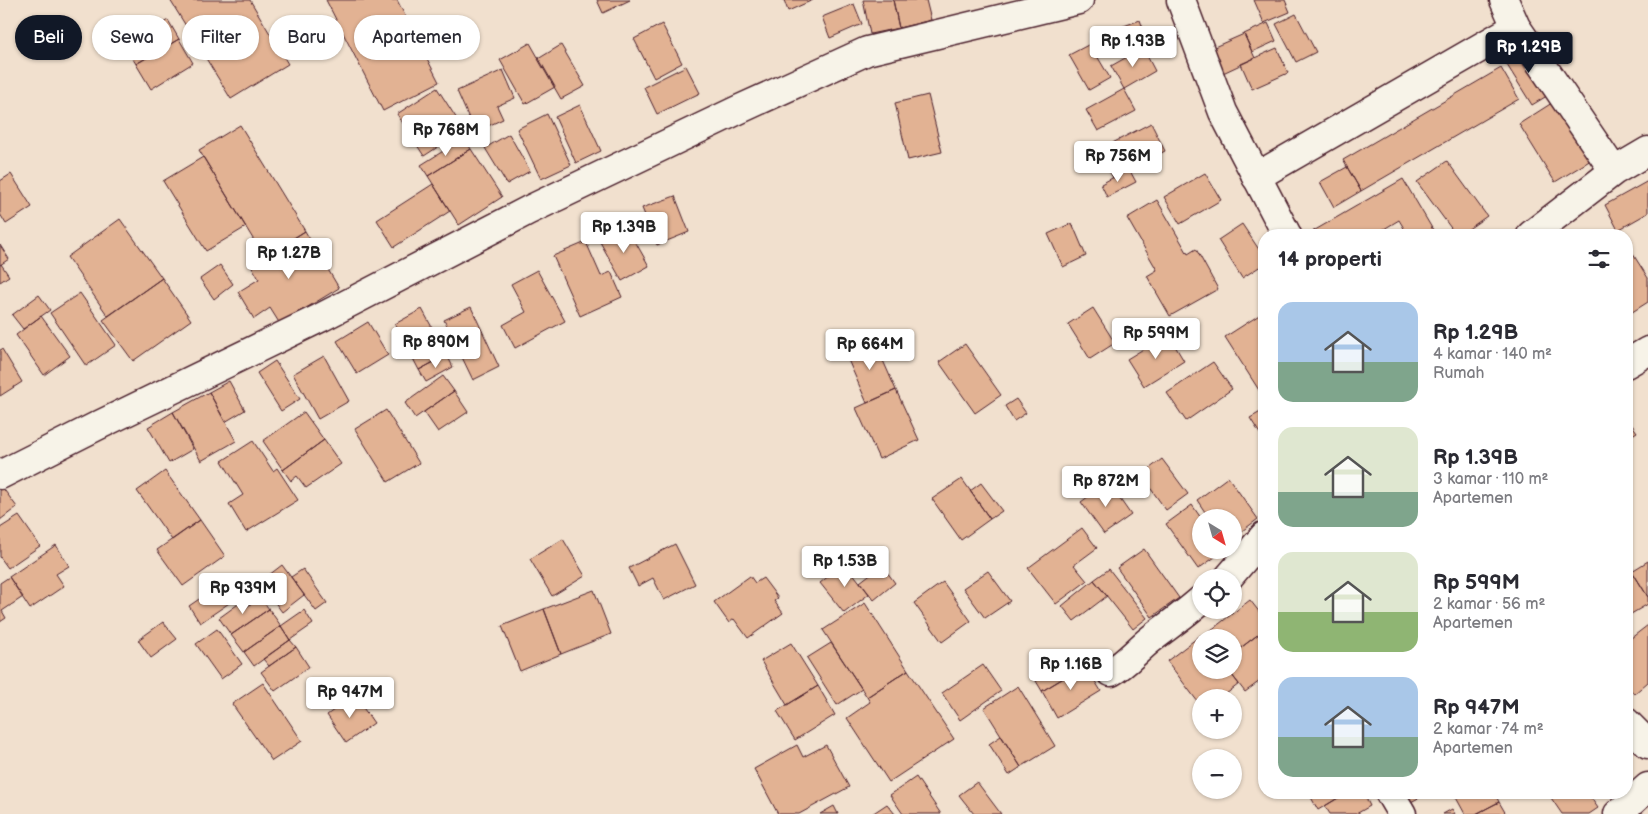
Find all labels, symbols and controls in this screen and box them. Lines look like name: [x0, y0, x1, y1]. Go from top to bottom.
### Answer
chip: Beli: [15, 15, 82, 60]
chip: Sewa: [92, 15, 172, 60]
chip: Filter: [182, 15, 259, 60]
chip: Baru: [269, 15, 344, 60]
chip: Apartemen: [354, 15, 480, 60]
pin: Rp 1.93B: [1081, 26, 1185, 68]
text: Rp 1.93B: [1101, 32, 1165, 51]
pin: Rp 1.29B: [1477, 32, 1581, 74]
text: Rp 1.29B: [1497, 38, 1561, 57]
pin: Rp 768M: [400, 114, 492, 157]
text: Rp 768M: [413, 121, 479, 140]
pin: Rp 756M: [1072, 140, 1164, 183]
text: Rp 756M: [1085, 147, 1151, 166]
pin: Rp 1.39B: [572, 212, 676, 254]
text: Rp 1.39B: [592, 218, 656, 237]
pin: Rp 1.27B: [237, 238, 341, 280]
text: Rp 1.27B: [257, 244, 321, 263]
icon: filters: [1585, 245, 1613, 273]
text: 14 properti: [1278, 247, 1382, 272]
pin: Rp 599M: [1110, 318, 1202, 360]
text: Rp 1.29B: [1433, 320, 1518, 345]
icon: home: [1318, 322, 1378, 382]
text: Rp 599M: [1123, 324, 1189, 343]
pin: Rp 890M: [390, 326, 482, 369]
pin: Rp 664M: [824, 328, 916, 371]
text: Rp 890M: [402, 333, 470, 352]
text: Rp 664M: [836, 335, 904, 354]
text: 4 kamar · 140 m²: [1433, 345, 1552, 364]
text: Rumah: [1433, 364, 1484, 383]
text: Rp 1.39B: [1433, 445, 1518, 470]
icon: home: [1318, 447, 1378, 507]
pin: Rp 872M: [1060, 466, 1152, 508]
text: 3 kamar · 110 m²: [1433, 470, 1549, 489]
text: Rp 872M: [1073, 472, 1139, 491]
text: Apartemen: [1433, 489, 1513, 508]
north arrow: [1192, 509, 1242, 559]
map controls: [1192, 509, 1242, 799]
pin: Rp 1.53B: [793, 546, 897, 588]
text: Rp 1.53B: [813, 552, 877, 571]
button: locate: [1192, 569, 1242, 619]
text: Rp 599M: [1433, 570, 1520, 595]
pin: Rp 939M: [197, 572, 289, 615]
icon: home: [1318, 572, 1378, 632]
text: Rp 939M: [210, 579, 276, 598]
text: 2 kamar · 56 m²: [1433, 595, 1545, 614]
text: Apartemen: [1433, 614, 1513, 633]
button: layers: [1192, 629, 1242, 679]
pin: Rp 1.16B: [1019, 648, 1123, 691]
text: Rp 1.16B: [1040, 655, 1102, 674]
pin: Rp 947M: [304, 676, 396, 719]
text: Rp 947M: [317, 683, 383, 702]
button: +: [1192, 689, 1242, 739]
text: Rp 947M: [1433, 695, 1519, 720]
icon: home: [1318, 697, 1378, 757]
text: 2 kamar · 74 m²: [1433, 720, 1544, 739]
text: Apartemen: [1433, 739, 1513, 758]
button: −: [1192, 749, 1242, 799]

